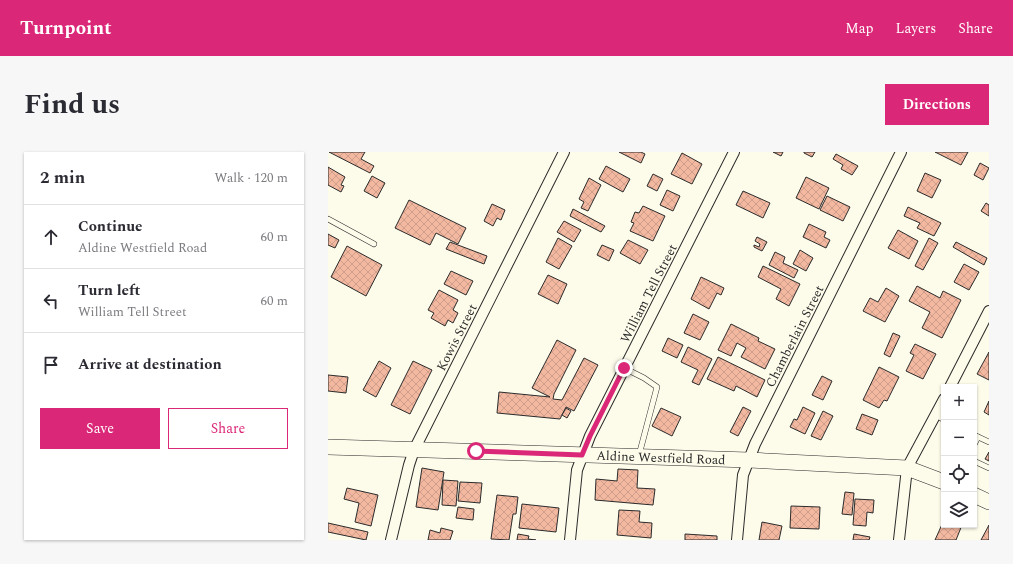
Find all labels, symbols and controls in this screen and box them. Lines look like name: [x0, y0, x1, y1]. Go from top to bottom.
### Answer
text: Turnpoint: [20, 14, 112, 43]
text: Map: [845, 18, 874, 39]
text: Layers: [896, 18, 936, 39]
text: Share: [958, 18, 993, 39]
text: Find us: [24, 83, 120, 126]
button: Directions: [885, 84, 989, 125]
text: 2 min: [40, 165, 85, 191]
text: Walk · 120 m: [214, 168, 288, 188]
text: Continue: [78, 215, 143, 238]
icon: ahead: [40, 226, 62, 248]
text: 60 m: [261, 227, 288, 247]
text: Aldine Westfield Road: [78, 238, 207, 258]
street label: William Tell Street: [615, 240, 683, 346]
text: Turn left: [78, 279, 140, 302]
street label: Chamberlain Street: [760, 282, 829, 391]
icon: left: [40, 290, 62, 312]
text: 60 m: [261, 291, 288, 311]
street label: Kowis Street: [431, 300, 483, 374]
text: William Tell Street: [78, 302, 187, 322]
text: Arrive at destination: [78, 353, 222, 376]
icon: arrive: [40, 354, 62, 376]
route end: [615, 359, 633, 377]
map controls: [941, 384, 977, 528]
button: +: [941, 384, 977, 420]
button: Save: [40, 408, 160, 449]
button: Share: [168, 408, 288, 449]
button: −: [941, 420, 977, 456]
route start: [467, 442, 485, 460]
street label: Aldine Westfield Road: [596, 446, 726, 470]
button: locate: [941, 456, 977, 492]
button: layers: [941, 492, 977, 528]

